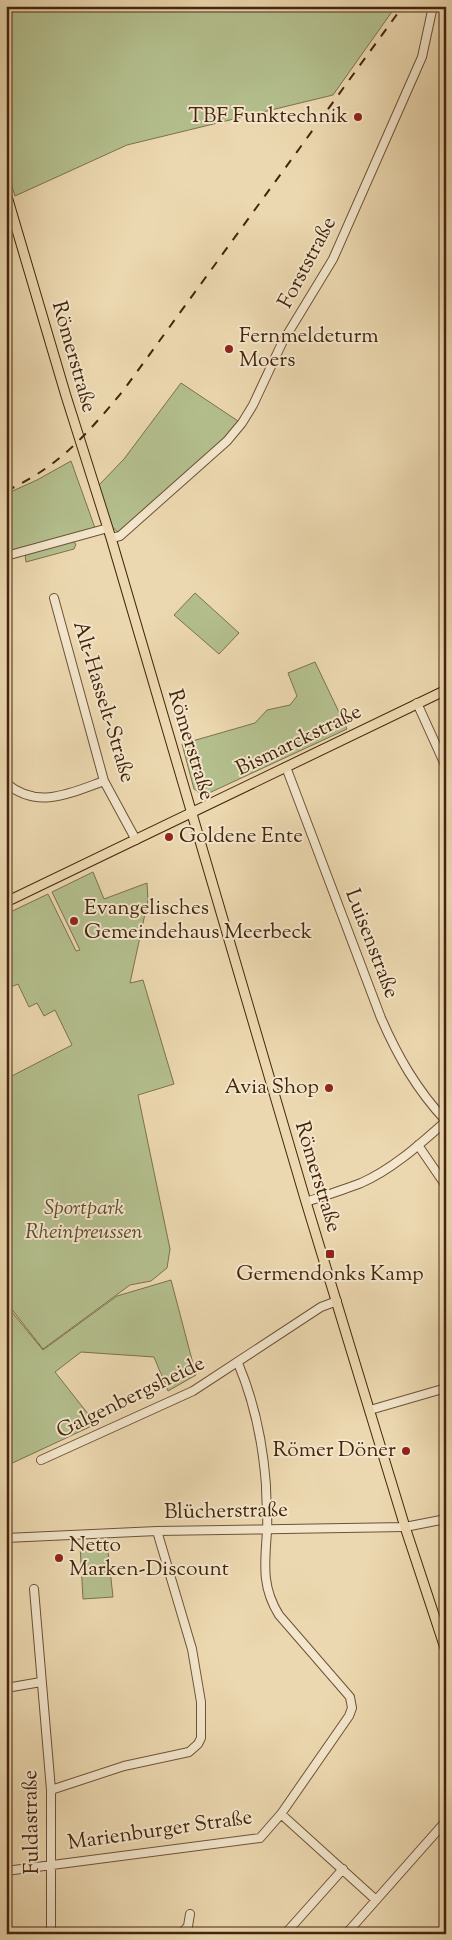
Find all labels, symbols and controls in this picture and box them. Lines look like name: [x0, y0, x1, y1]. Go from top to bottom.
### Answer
place label: TBF Funktechnik: [188, 102, 349, 132]
marker: TBF Funktechnik: [352, 111, 364, 123]
street label: Forststraße: [271, 212, 345, 314]
street label: Römerstraße: [43, 298, 103, 416]
place label: Fernmeldeturm Moers: [239, 322, 379, 376]
marker: Fernmeldeturm Moers: [223, 343, 235, 355]
street label: Alt-Hasselt-Straße: [64, 617, 142, 787]
street label: Römerstraße: [159, 686, 221, 804]
street label: Bismarckstraße: [231, 698, 367, 784]
place label: Goldene Ente: [179, 822, 303, 852]
marker: Goldene Ente: [163, 831, 175, 843]
street label: Luisenstraße: [336, 885, 406, 1003]
place label: Evangelisches Gemeindehaus Meerbeck: [84, 894, 313, 948]
marker: Evangelisches Gemeindehaus Meerbeck: [68, 915, 80, 927]
place label: Avia Shop: [224, 1073, 319, 1103]
marker: Avia Shop: [323, 1082, 335, 1094]
street label: Römerstraße: [286, 1118, 348, 1236]
park label: Sportpark Rheinpreussen: [25, 1194, 143, 1248]
marker: Germendonks Kamp: [324, 1248, 336, 1260]
place label: Germendonks Kamp: [236, 1260, 424, 1290]
street label: Galgenbergsheide: [52, 1349, 210, 1447]
place label: Römer Döner: [273, 1436, 396, 1466]
marker: Römer Döner: [400, 1445, 412, 1457]
street label: Blücherstraße: [164, 1496, 288, 1528]
place label: Netto Marken-Discount: [69, 1531, 229, 1585]
marker: Netto Marken-Discount: [53, 1552, 65, 1564]
street label: Fuldastraße: [16, 1770, 48, 1874]
street label: Marienburger Straße: [66, 1803, 254, 1859]

